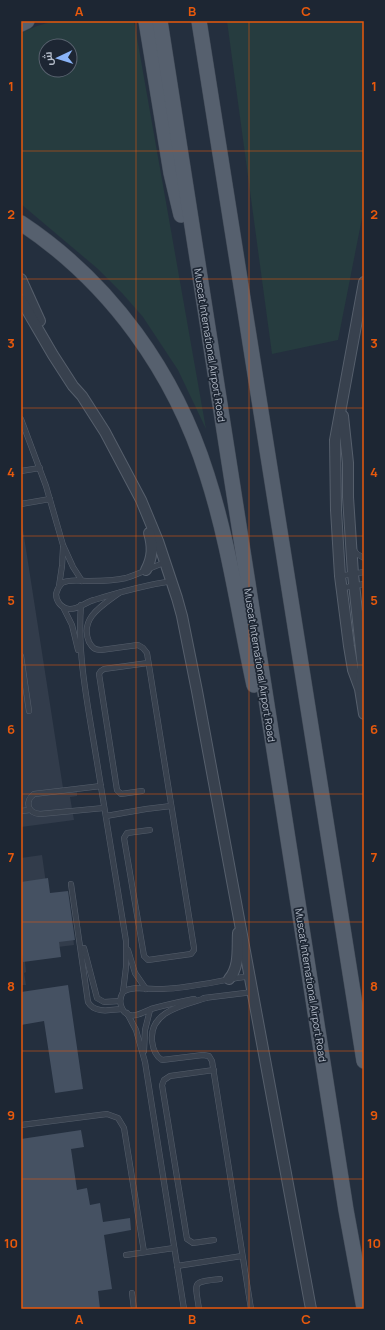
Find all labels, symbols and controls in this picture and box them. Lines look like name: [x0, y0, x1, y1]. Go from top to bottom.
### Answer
text: A: [75, 2, 84, 20]
text: B: [188, 2, 196, 20]
text: C: [301, 2, 311, 20]
north arrow: [38, 38, 78, 78]
text: ش: [40, 51, 55, 66]
text: 1: [8, 77, 14, 95]
text: 1: [371, 77, 377, 95]
text: 2: [7, 205, 15, 223]
text: 2: [370, 205, 378, 223]
street label: Muscat International Airport Road: [191, 267, 229, 423]
text: 3: [7, 334, 15, 352]
text: 3: [370, 334, 378, 352]
text: 4: [7, 463, 15, 481]
text: 4: [370, 463, 378, 481]
street label: Muscat International Airport Road: [241, 587, 279, 743]
text: 5: [7, 591, 15, 609]
text: 5: [370, 591, 378, 609]
text: 6: [7, 720, 15, 738]
text: 6: [370, 720, 378, 738]
text: 7: [8, 848, 15, 866]
text: 7: [371, 848, 378, 866]
street label: Muscat International Airport Road: [292, 907, 330, 1063]
text: 8: [7, 977, 15, 995]
text: 8: [370, 977, 378, 995]
text: 9: [7, 1106, 15, 1124]
text: 9: [370, 1106, 378, 1124]
text: 10: [4, 1234, 18, 1252]
text: 10: [367, 1234, 381, 1252]
text: A: [75, 1310, 84, 1328]
text: B: [188, 1310, 196, 1328]
text: C: [301, 1310, 311, 1328]

